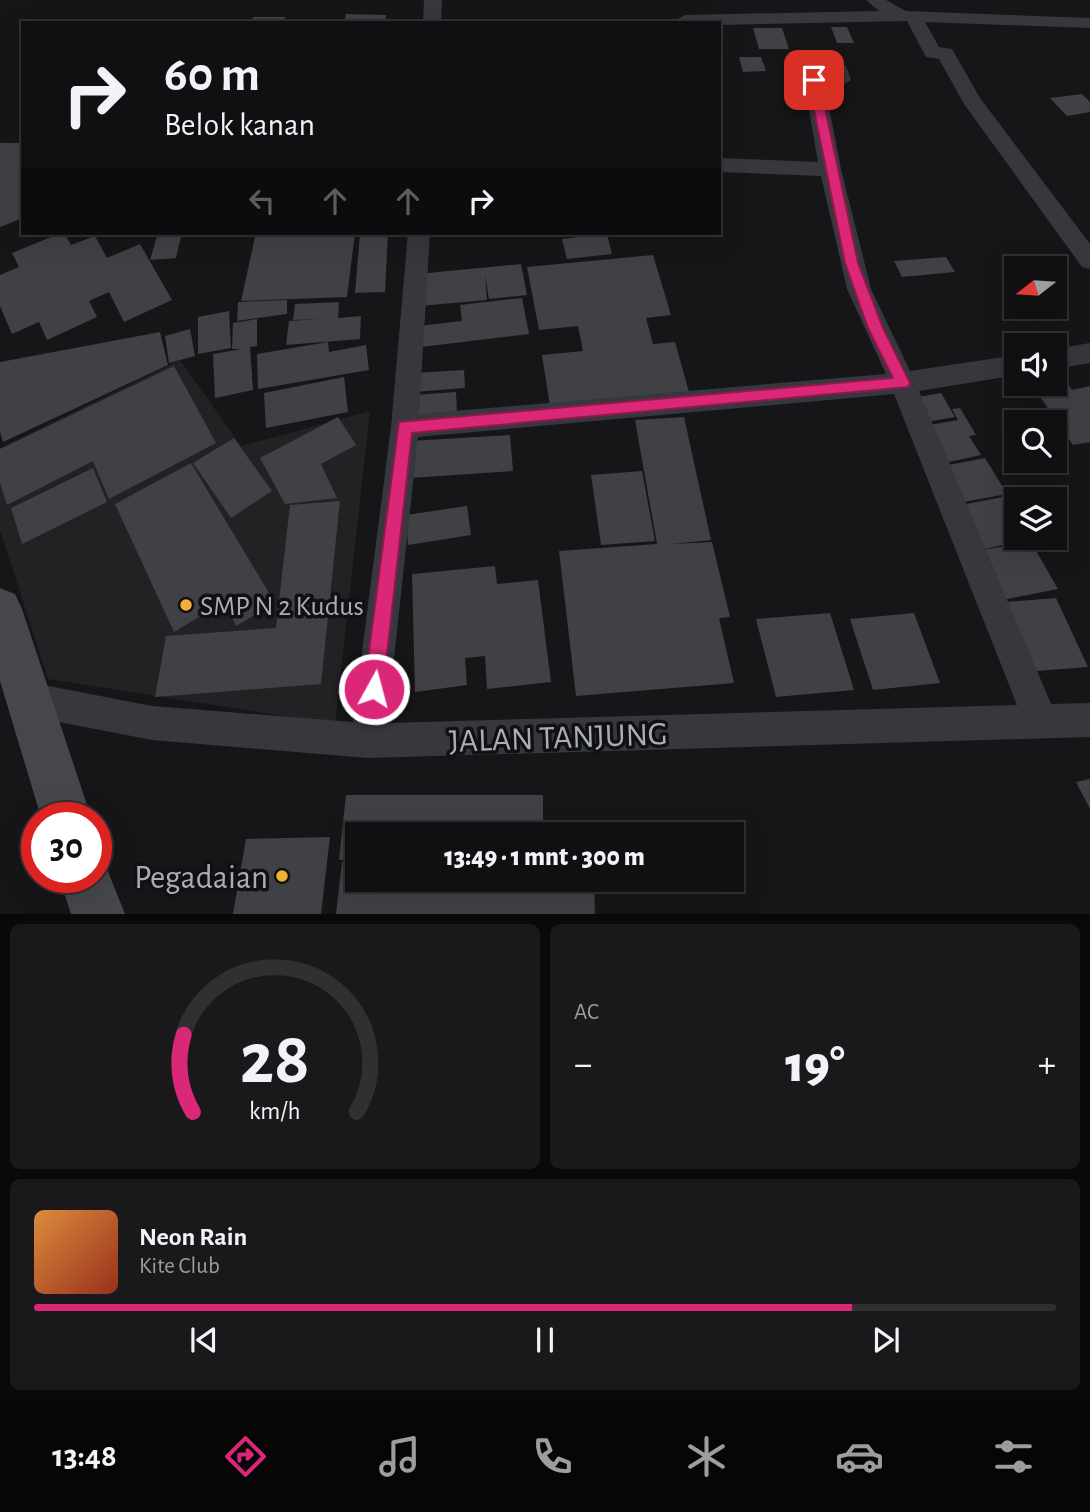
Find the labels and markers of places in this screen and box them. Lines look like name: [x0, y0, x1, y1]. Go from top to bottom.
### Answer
pin: [784, 50, 844, 110]
place label: SMP N 2 Kudus: [200, 593, 364, 621]
marker: SMP N 2 Kudus: [178, 597, 194, 613]
place label: Pegadaian: [134, 862, 268, 895]
marker: Pegadaian: [274, 868, 290, 884]

